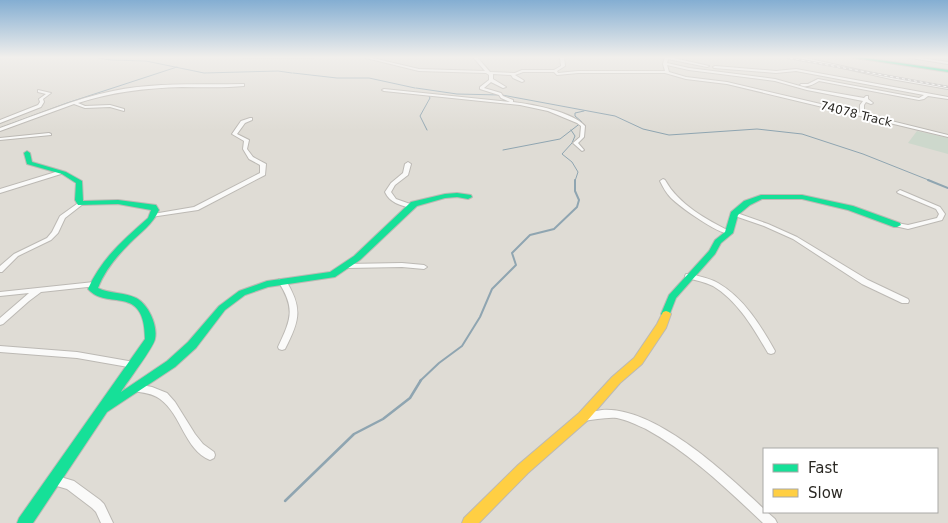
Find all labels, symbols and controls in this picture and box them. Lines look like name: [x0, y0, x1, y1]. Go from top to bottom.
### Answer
street label: 74078 Track: [819, 98, 893, 130]
legend: [763, 448, 938, 513]
text: Fast: [808, 459, 838, 477]
text: Slow: [808, 484, 843, 502]

